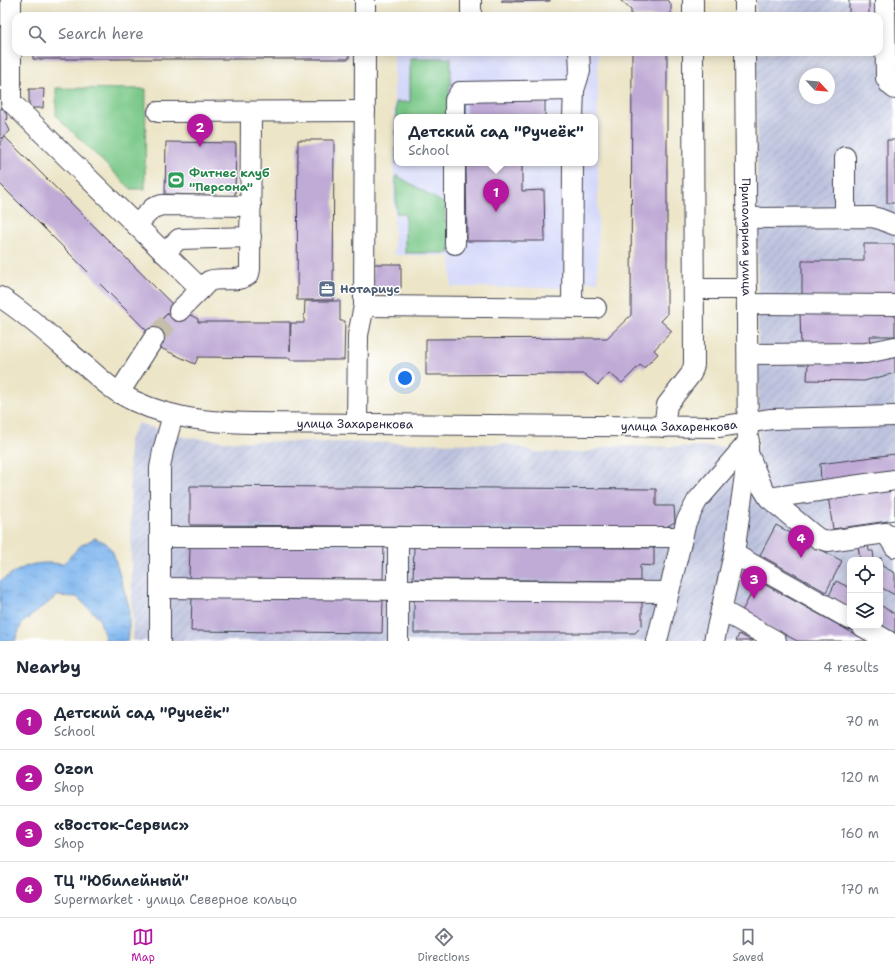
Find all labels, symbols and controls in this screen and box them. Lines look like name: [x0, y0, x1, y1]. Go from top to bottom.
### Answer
search box: [12, 12, 883, 56]
icon: search: [26, 23, 48, 45]
text: Search here: [58, 24, 144, 44]
north arrow: [799, 68, 835, 104]
pin: 2: [187, 114, 213, 147]
popup: [394, 114, 598, 166]
text: Детский сад "Ручеёк": [408, 122, 584, 142]
text: School: [408, 142, 449, 159]
place label: Фитнес клуб "Персона": [189, 165, 270, 195]
sports icon: Фитнес клуб "Персона": [166, 170, 186, 190]
street label: Приполярная улица: [738, 178, 755, 297]
pin: 1: [483, 179, 509, 212]
office icon: Нотариус: [317, 279, 337, 299]
place label: Нотариус: [340, 281, 400, 297]
your location: [395, 368, 415, 388]
street label: улица Захаренкова: [297, 415, 414, 432]
street label: улица Захаренкова: [621, 416, 739, 435]
pin: 4: [788, 525, 814, 558]
map controls: [847, 557, 883, 629]
button: locate: [847, 557, 883, 593]
pin: 3: [741, 566, 767, 599]
button: layers: [847, 593, 883, 629]
text: Nearby: [16, 656, 81, 678]
text: 4 results: [823, 659, 879, 676]
text: Детский сад "Ручеёк": [54, 703, 230, 723]
text: 1: [26, 713, 32, 730]
text: 70 m: [845, 713, 879, 730]
text: School: [54, 723, 95, 740]
text: Ozon: [54, 759, 94, 779]
text: 2: [24, 769, 34, 786]
text: 120 m: [841, 769, 879, 786]
text: Shop: [54, 779, 84, 796]
text: «Восток-Сервис»: [54, 815, 189, 835]
text: 3: [24, 825, 34, 842]
text: 160 m: [841, 825, 879, 842]
text: Shop: [54, 835, 84, 852]
text: ТЦ "Юбилейный": [54, 871, 189, 891]
text: 4: [24, 881, 34, 898]
text: 170 m: [841, 881, 879, 898]
text: Supermarket · улица Северное кольцо: [54, 891, 297, 908]
tab: Map: [131, 926, 155, 965]
tab: Directions: [417, 926, 470, 965]
tab: Saved: [732, 926, 764, 965]

